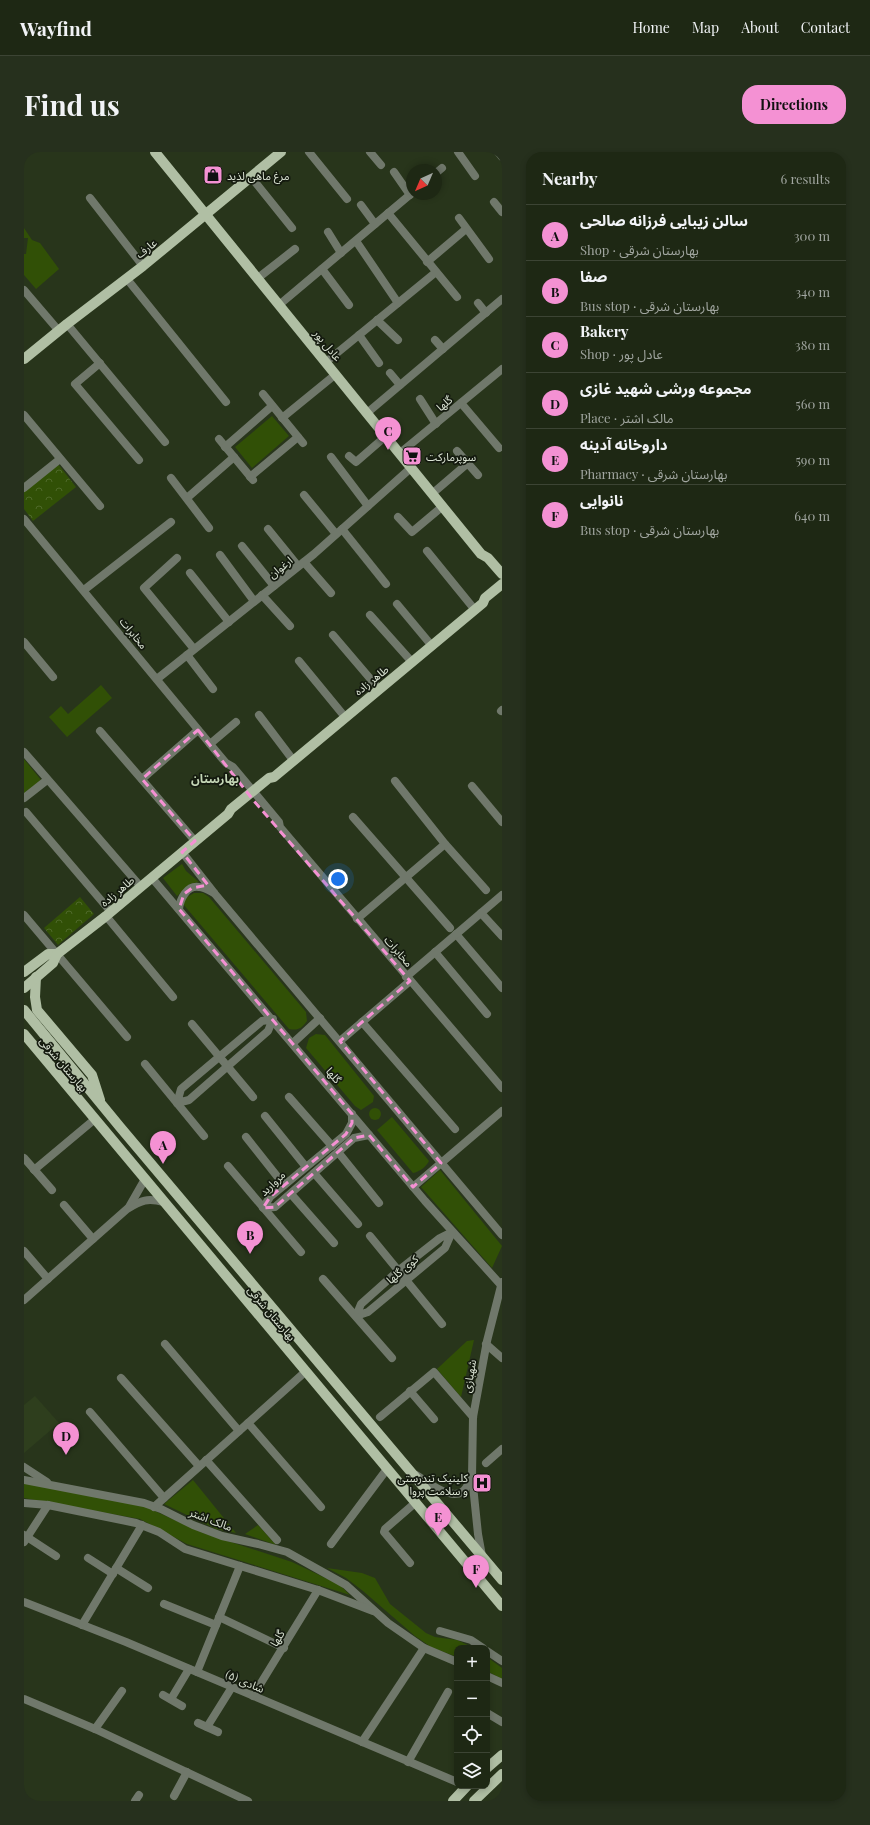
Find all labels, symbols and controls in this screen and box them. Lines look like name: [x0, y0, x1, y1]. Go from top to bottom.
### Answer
text: Wayfind: [20, 15, 92, 41]
text: Home: [632, 18, 670, 37]
text: Map: [692, 18, 719, 37]
text: About: [741, 18, 779, 37]
text: Contact: [801, 18, 850, 37]
button: Directions: [742, 85, 846, 124]
text: Find us: [24, 86, 120, 123]
shop icon: مرغ ماهی لذید: [202, 164, 224, 186]
north arrow: [406, 164, 442, 200]
text: Nearby: [542, 167, 597, 189]
place label: مرغ ماهی لذید: [227, 168, 290, 184]
text: 6 results: [780, 170, 830, 187]
text: سالن زیبایی فرزانه صالحی: [580, 210, 748, 230]
text: A: [551, 227, 559, 244]
text: 300 m: [794, 227, 830, 244]
street label: عارف: [132, 235, 160, 261]
text: Shop · بهارستان شرقی: [580, 241, 699, 258]
text: صفا: [580, 266, 607, 286]
text: B: [551, 283, 559, 300]
text: 340 m: [795, 283, 830, 300]
text: Bus stop · بهارستان شرقی: [580, 297, 719, 314]
text: Bakery: [580, 321, 629, 341]
street label: عادل پور: [309, 325, 346, 365]
text: C: [550, 336, 560, 353]
text: 380 m: [795, 336, 830, 353]
text: Shop · عادل پور: [580, 345, 663, 362]
text: مجموعه ورشی شهید غازی: [580, 378, 751, 398]
street label: گلها: [433, 392, 456, 414]
text: D: [550, 395, 560, 412]
text: 560 m: [795, 395, 830, 412]
text: Place · مالک اشتر: [580, 409, 674, 426]
pin: C: [375, 417, 401, 450]
text: داروخانه آدینه: [580, 434, 668, 454]
supermarket icon: سوپرمارکت: [401, 445, 423, 467]
place label: سوپرمارکت: [426, 449, 477, 465]
text: E: [551, 451, 559, 468]
text: 590 m: [795, 451, 830, 468]
text: Pharmacy · بهارستان شرقی: [580, 465, 727, 482]
text: نانوایی: [580, 490, 624, 510]
text: F: [551, 507, 559, 524]
text: 640 m: [794, 507, 830, 524]
text: Bus stop · بهارستان شرقی: [580, 521, 719, 538]
street label: ارغوان: [265, 553, 295, 581]
street label: مخابرات: [117, 614, 151, 652]
street label: طاهر زاده: [351, 662, 391, 698]
district label: بهارستان: [191, 770, 239, 786]
your location: [328, 869, 348, 889]
street label: طاهر زاده: [97, 872, 137, 910]
street label: مخابرات: [381, 932, 417, 970]
street label: بهارستان شرقی: [37, 1033, 91, 1095]
street label: گلها: [323, 1064, 345, 1087]
pin: A: [150, 1131, 176, 1164]
street label: مروارید: [256, 1167, 288, 1199]
pin: B: [237, 1221, 263, 1254]
street label: کوی گلها: [383, 1251, 422, 1287]
street label: بهارستان شرقی: [245, 1282, 299, 1344]
street label: شهبازی: [459, 1358, 479, 1394]
pin: D: [53, 1422, 79, 1455]
place label: کلینیک تندرستی و سلامت پروا: [397, 1470, 468, 1499]
hospital icon: کلینیک تندرستی و سلامت پروا: [471, 1472, 493, 1494]
pin: E: [425, 1503, 451, 1536]
street label: مالک اشتر: [186, 1504, 235, 1534]
pin: F: [463, 1555, 489, 1588]
street label: گلها: [266, 1627, 288, 1649]
map controls: [454, 1645, 490, 1789]
button: +: [454, 1645, 490, 1681]
street label: شادی (۵): [223, 1666, 267, 1696]
button: −: [454, 1681, 490, 1717]
button: locate: [454, 1717, 490, 1753]
button: layers: [454, 1753, 490, 1789]

